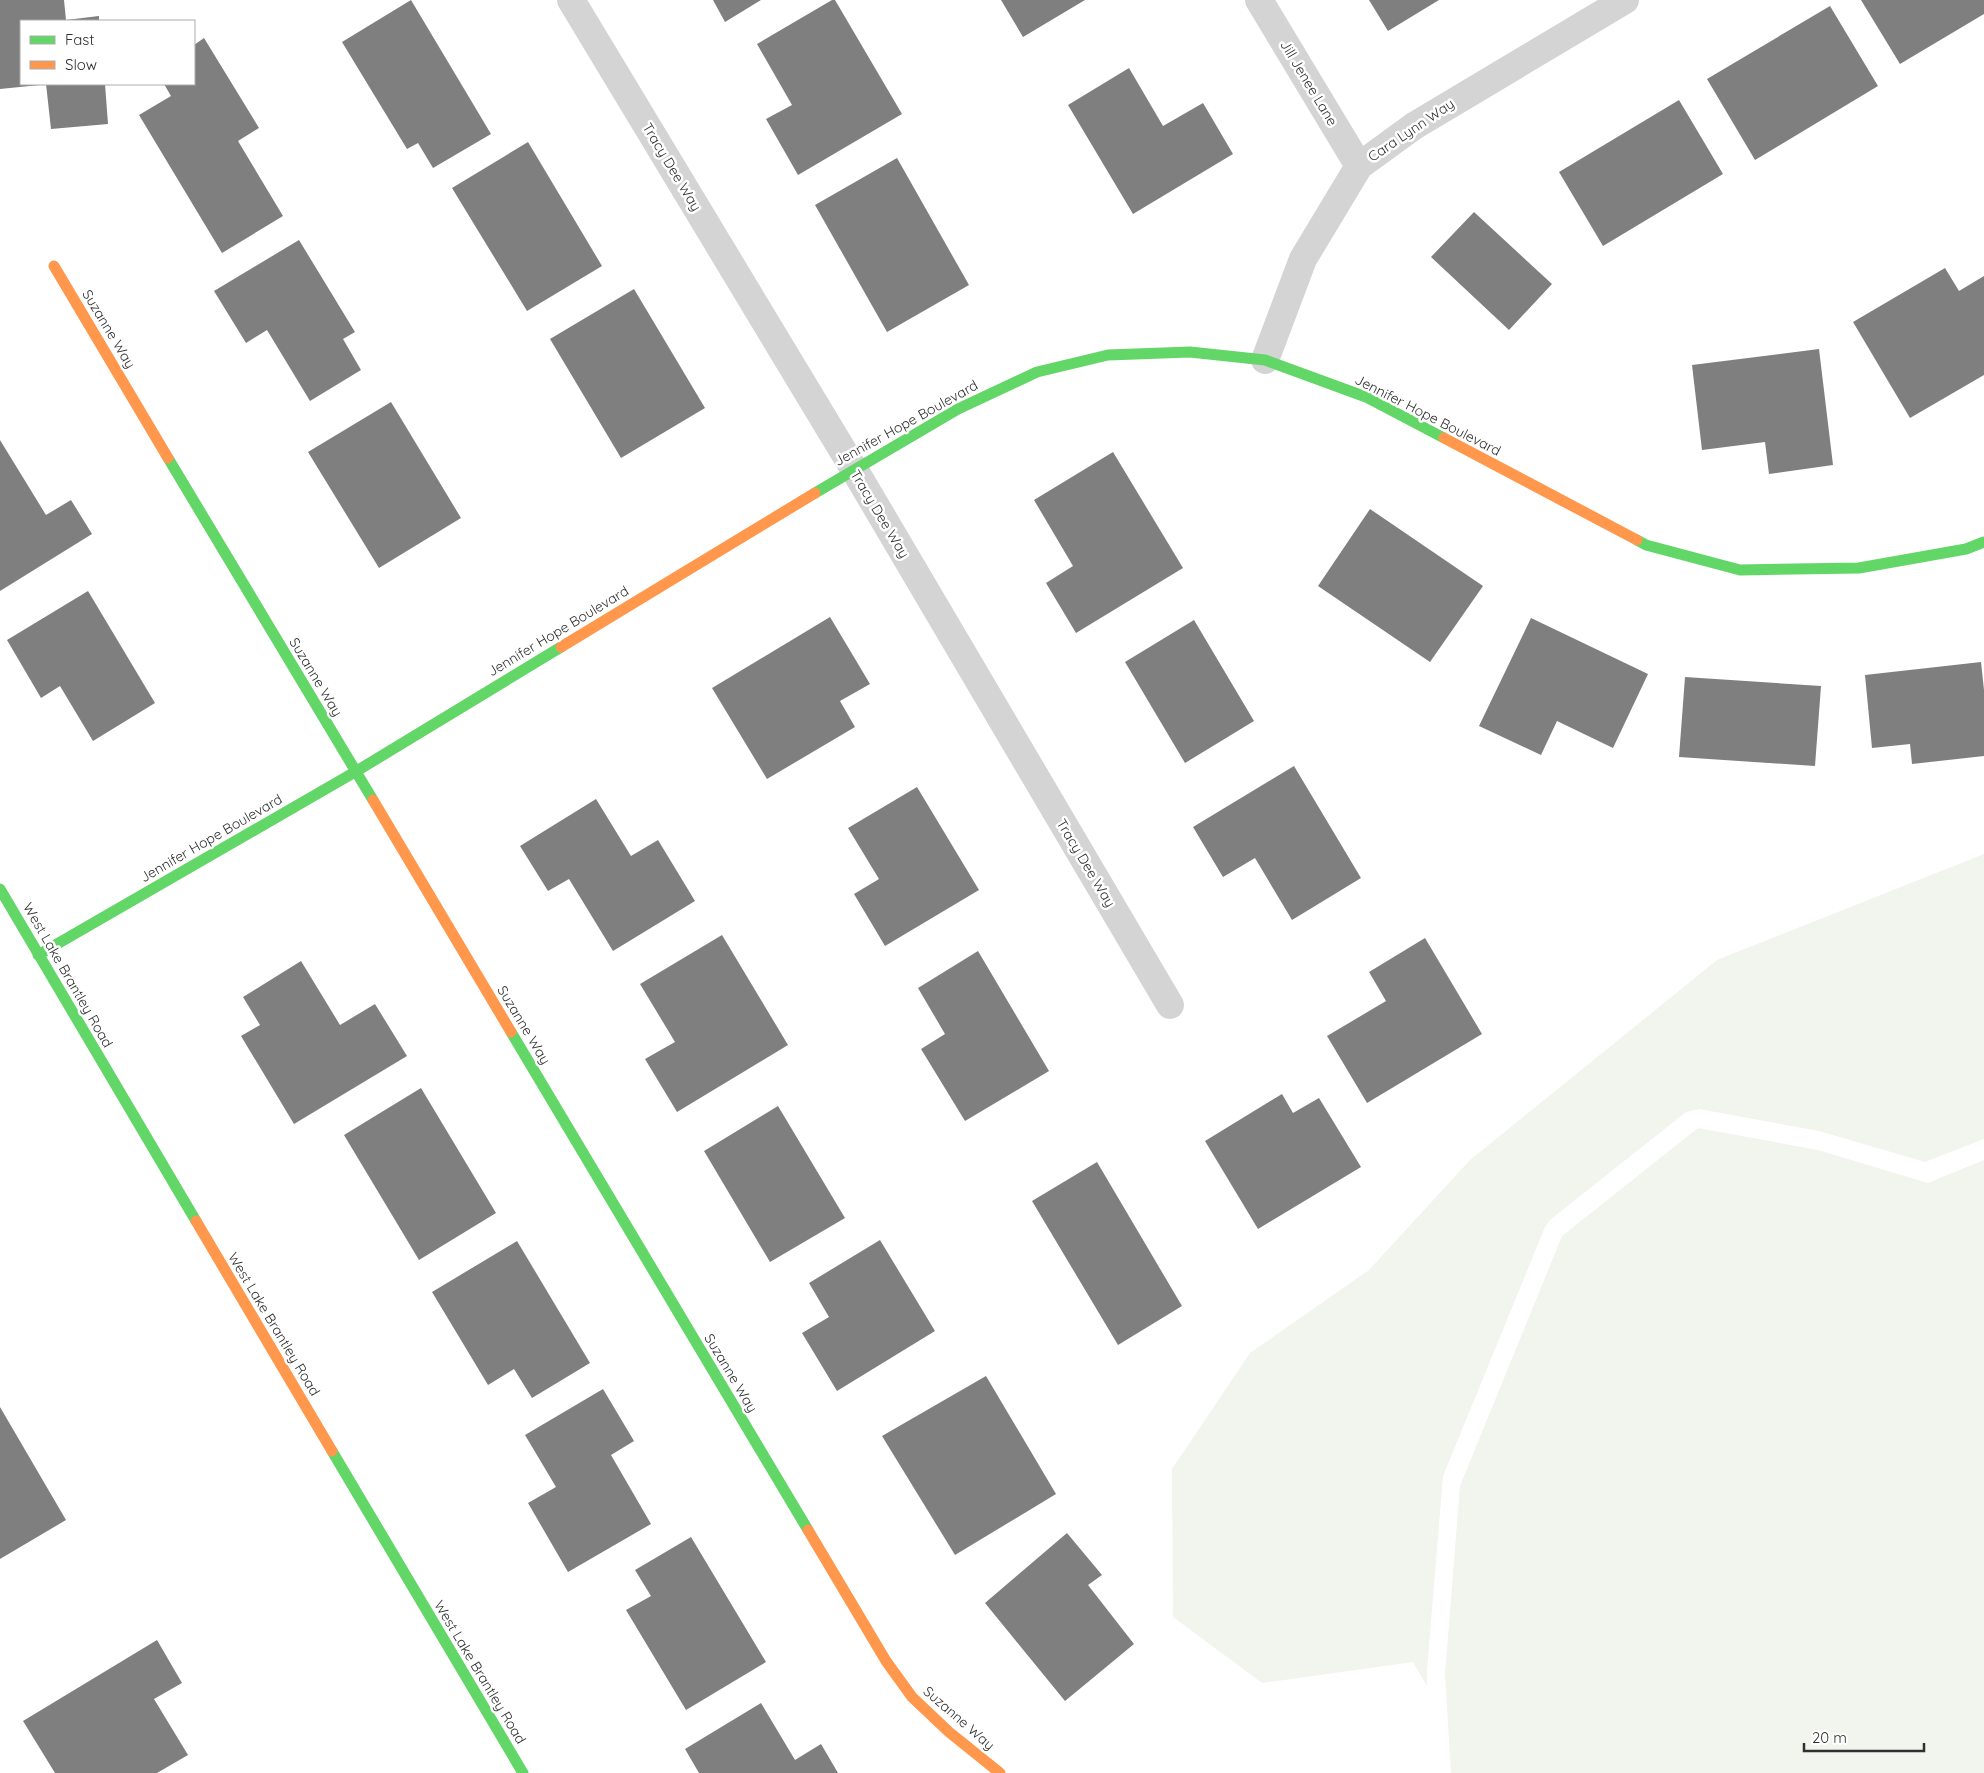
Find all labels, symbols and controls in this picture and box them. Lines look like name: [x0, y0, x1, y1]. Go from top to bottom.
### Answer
legend: [20, 20, 195, 85]
text: Fast: [65, 30, 94, 49]
street label: Jill Jenee Lane: [1276, 37, 1342, 129]
text: Slow: [65, 55, 97, 74]
street label: Cara Lynn Way: [1364, 95, 1458, 165]
street label: Tracy Dee Way: [639, 119, 705, 215]
street label: Suzanne Way: [78, 286, 140, 372]
street label: Jennifer Hope Boulevard: [1352, 370, 1504, 460]
street label: Jennifer Hope Boulevard: [831, 376, 981, 470]
street label: Tracy Dee Way: [847, 466, 913, 562]
street label: Jennifer Hope Boulevard: [484, 582, 632, 680]
street label: Suzanne Way: [285, 634, 347, 720]
street label: Jennifer Hope Boulevard: [137, 790, 285, 886]
street label: Tracy Dee Way: [1053, 815, 1119, 911]
street label: West Lake Brantley Road: [19, 899, 117, 1051]
street label: Suzanne Way: [493, 982, 555, 1068]
street label: West Lake Brantley Road: [224, 1249, 324, 1399]
street label: Suzanne Way: [700, 1330, 762, 1416]
street label: West Lake Brantley Road: [430, 1597, 530, 1747]
street label: Suzanne Way: [920, 1682, 998, 1754]
scale bar: [1804, 1720, 1924, 1752]
text: 20 m: [1812, 1728, 1847, 1747]

